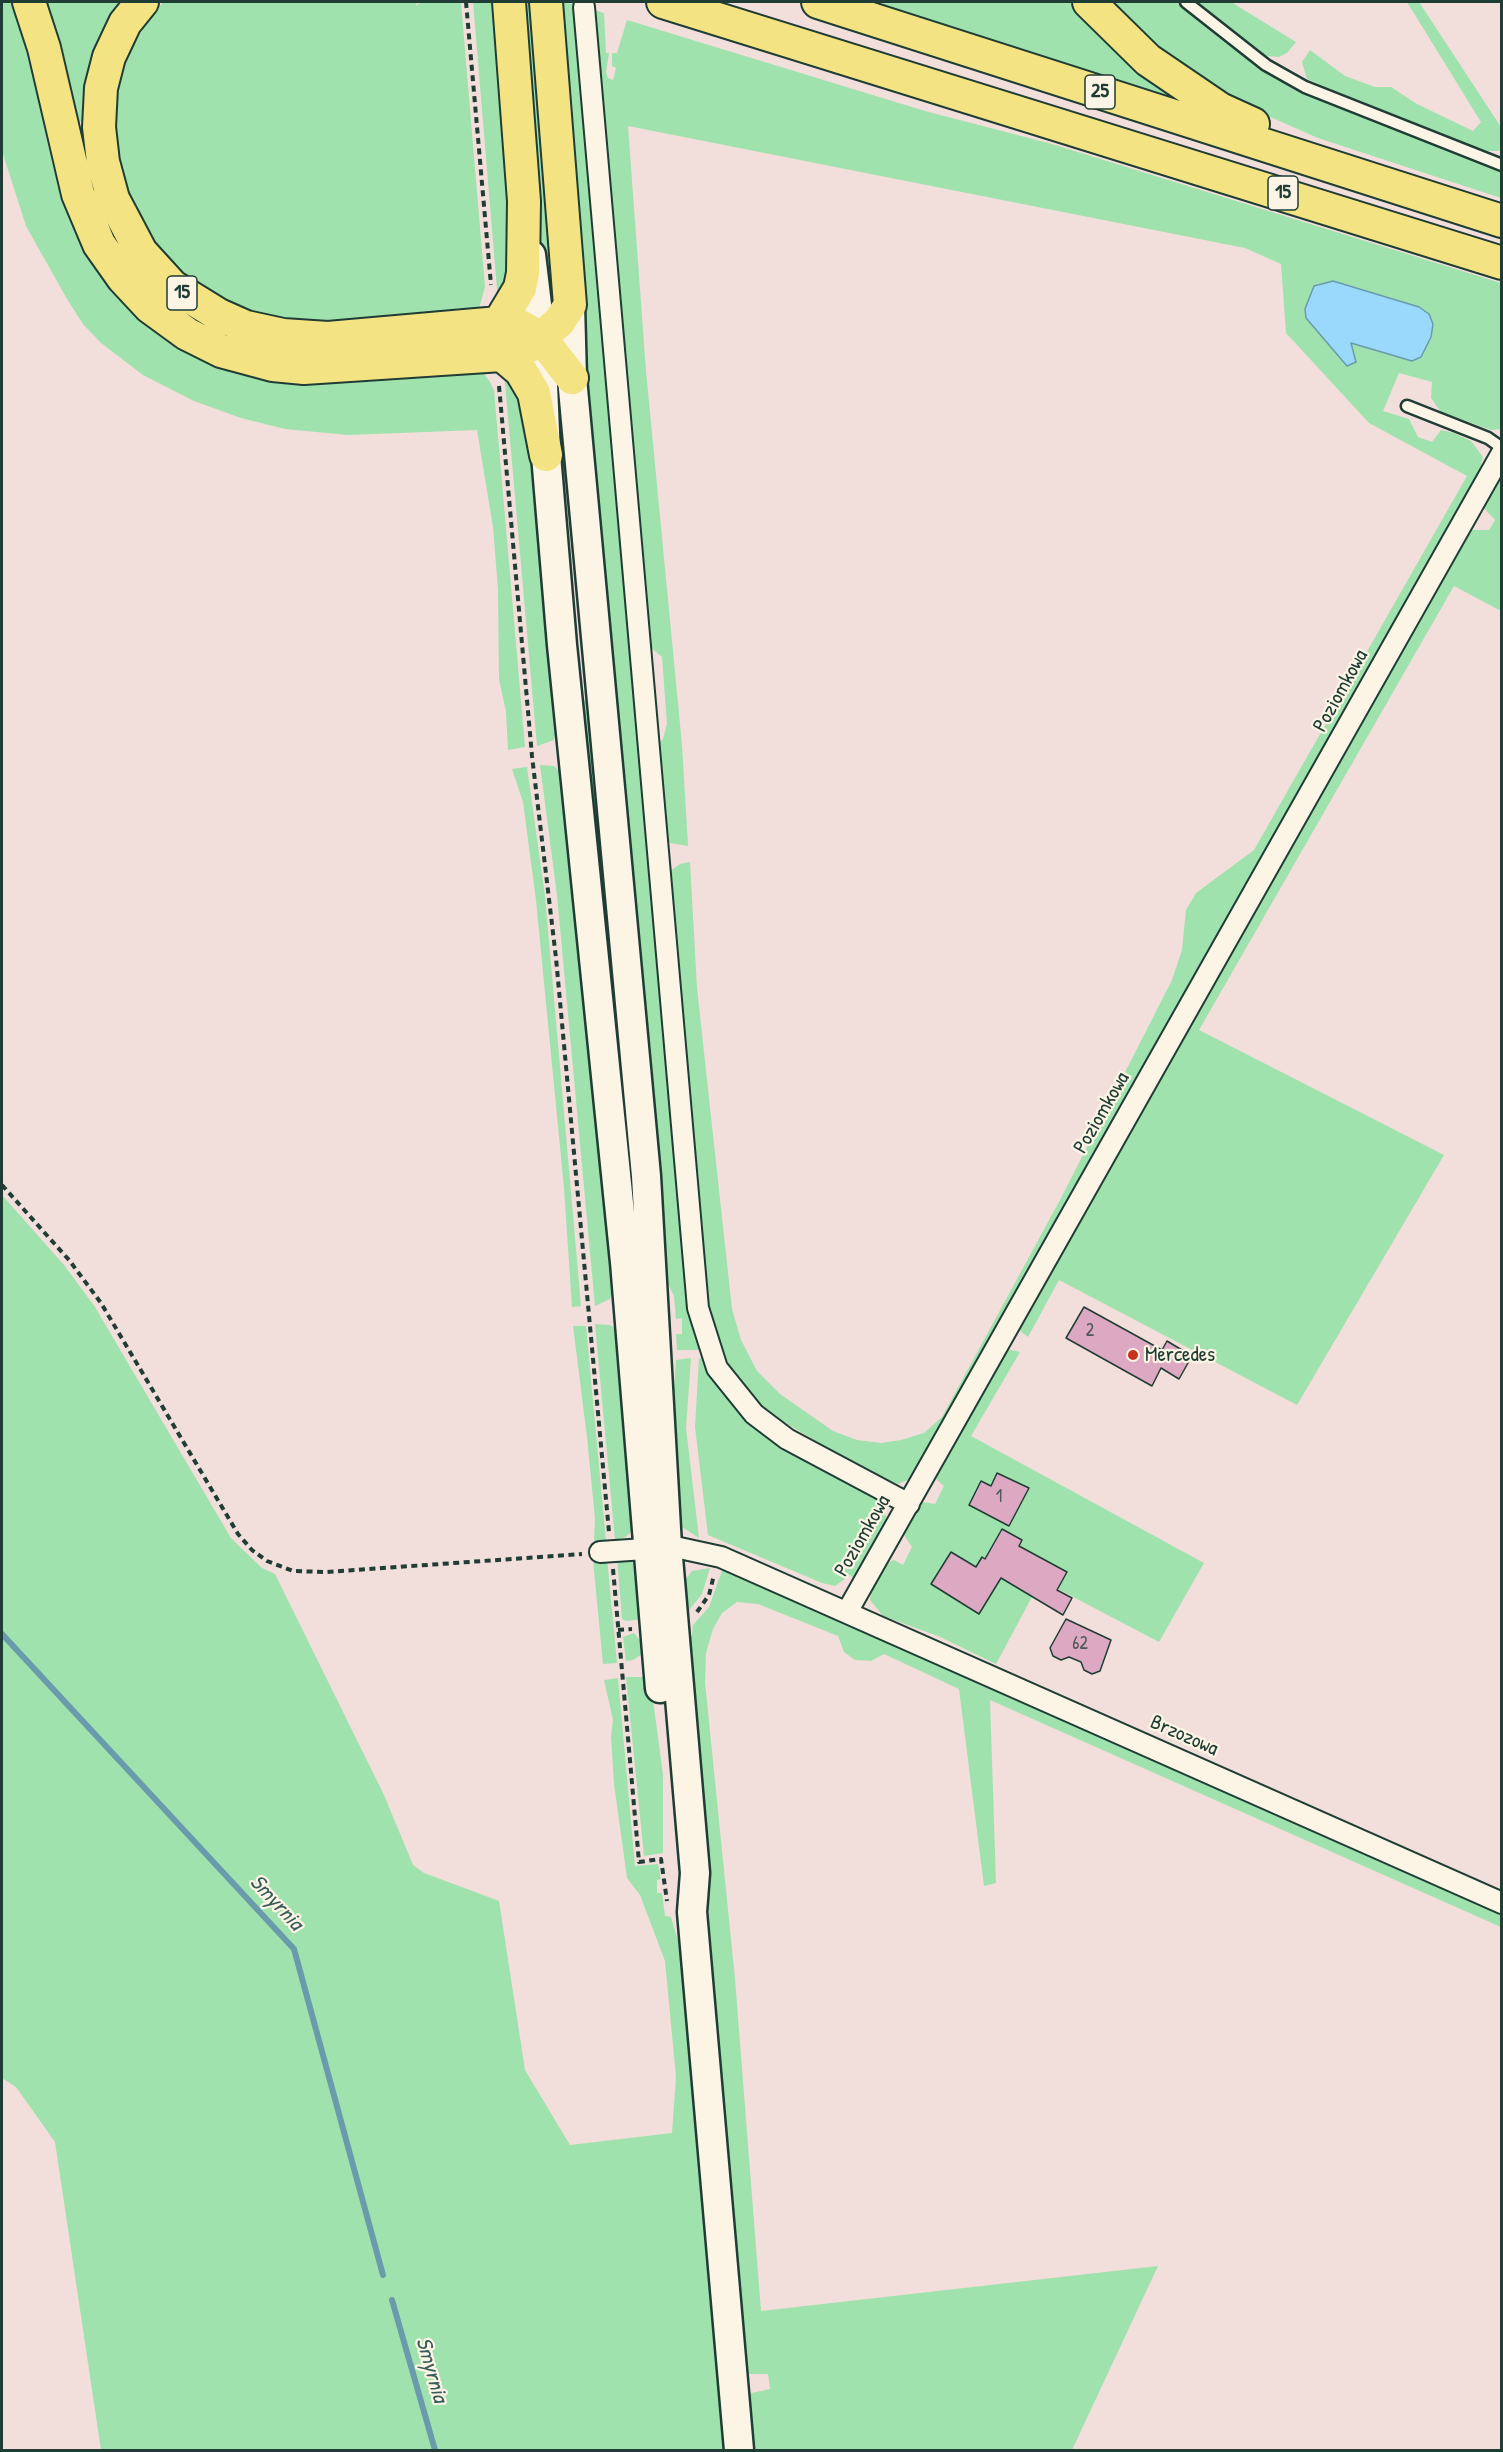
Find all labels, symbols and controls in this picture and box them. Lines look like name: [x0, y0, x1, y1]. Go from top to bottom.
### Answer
road number: 25: [1085, 75, 1115, 109]
road number: 15: [1268, 176, 1298, 210]
road number: 15: [167, 276, 197, 310]
street label: Poziomkowa: [1308, 645, 1374, 737]
street label: Poziomkowa: [1069, 1068, 1135, 1158]
house number: 2: [1086, 1320, 1094, 1342]
place label: Mercedes: [1145, 1342, 1215, 1368]
marker: Mercedes: [1126, 1348, 1140, 1362]
house number: 1: [996, 1486, 1002, 1508]
street label: Poziomkowa: [830, 1491, 896, 1581]
house number: 62: [1072, 1633, 1088, 1655]
street label: Brzozowa: [1146, 1710, 1222, 1762]
water label: Smyrnia: [244, 1870, 308, 1936]
water label: Smyrnia: [409, 2334, 453, 2406]

